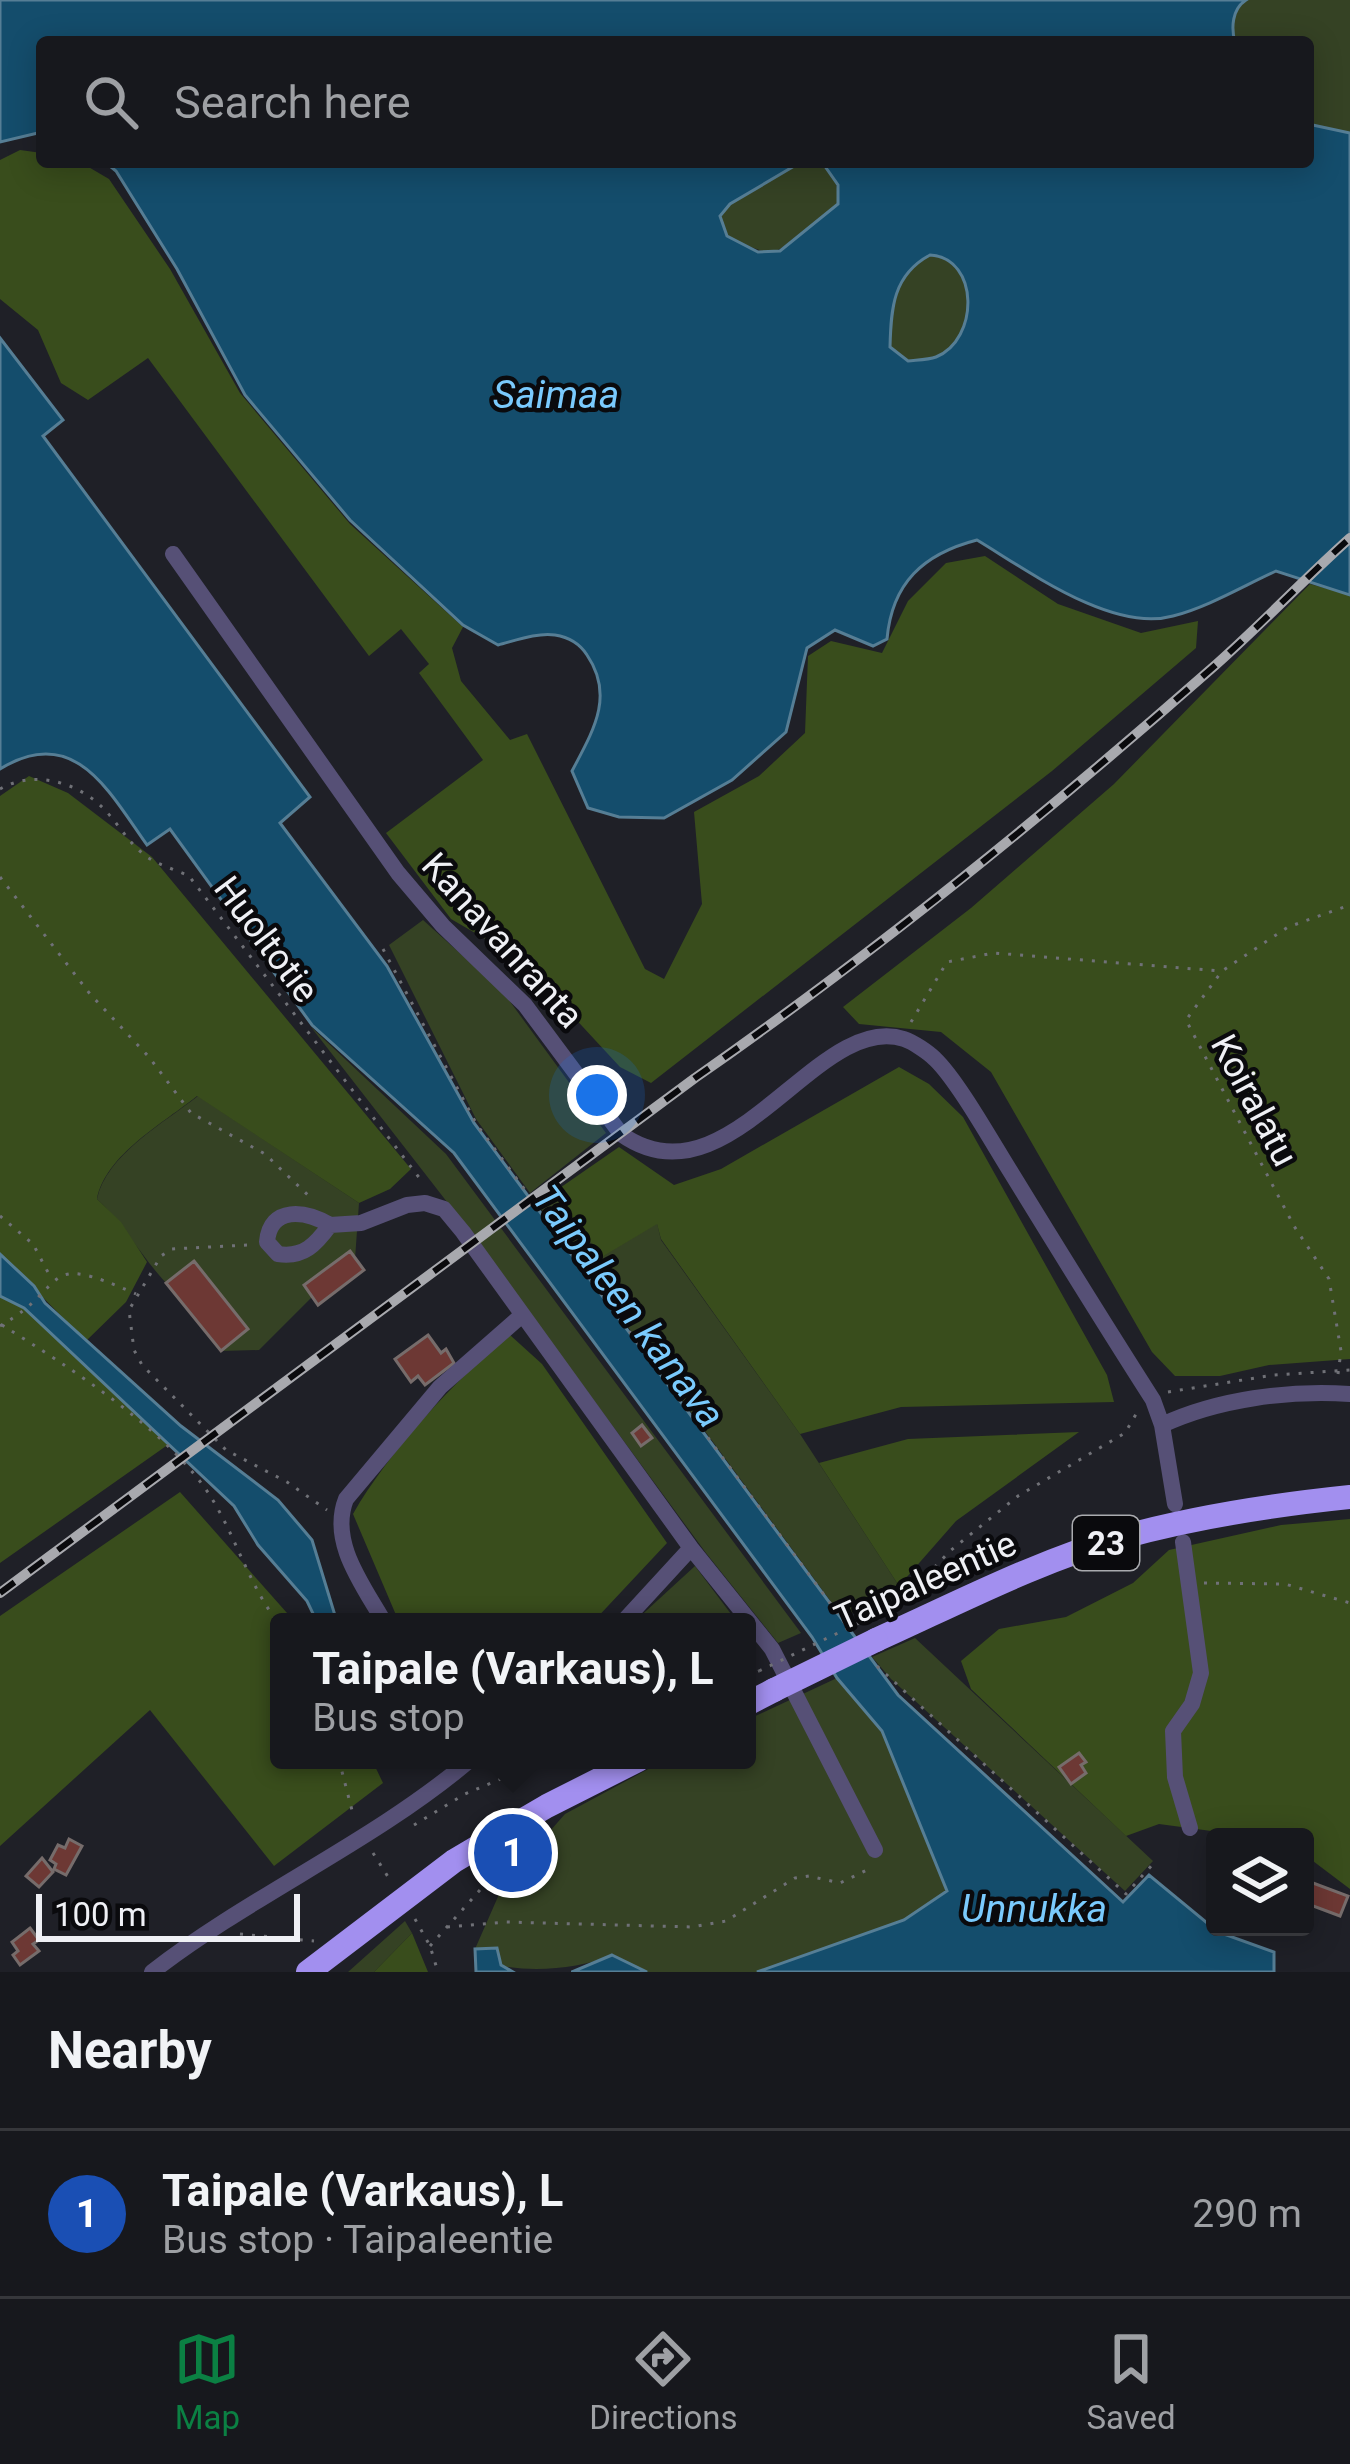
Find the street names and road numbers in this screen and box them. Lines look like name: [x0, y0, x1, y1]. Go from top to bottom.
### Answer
street label: Kanavanranta: [413, 845, 592, 1037]
street label: Huoltotie: [205, 869, 327, 1011]
street label: Koiralatu: [1202, 1028, 1306, 1173]
road number: 23: [1073, 1516, 1139, 1570]
street label: Taipaleentie: [828, 1522, 1023, 1640]

